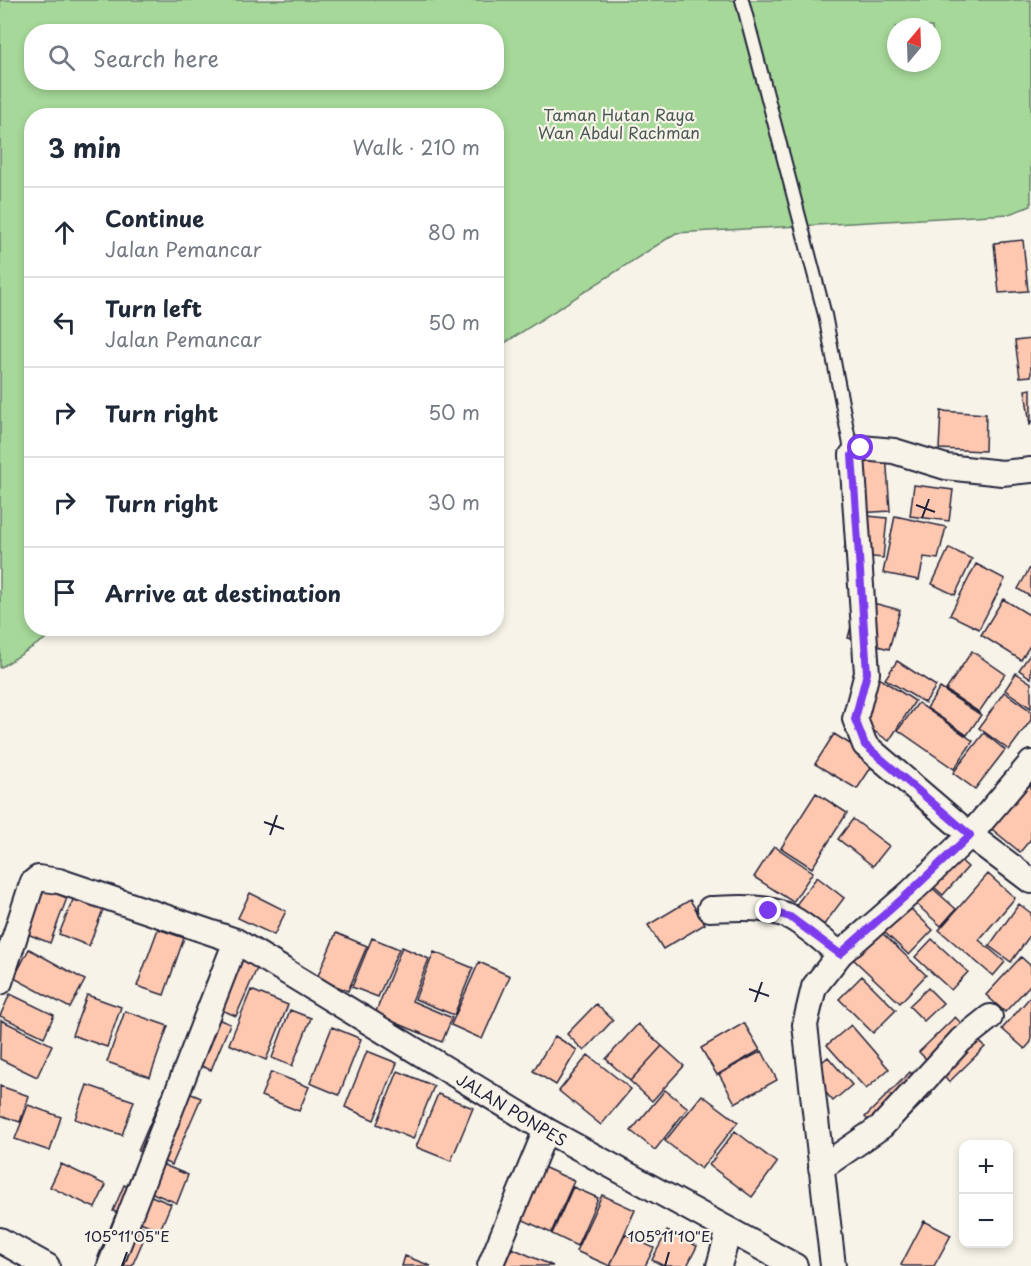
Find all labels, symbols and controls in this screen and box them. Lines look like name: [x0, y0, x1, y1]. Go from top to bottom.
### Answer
north arrow: [887, 18, 941, 72]
search box: [24, 24, 504, 90]
icon: search: [45, 41, 78, 74]
text: Search here: [93, 41, 219, 74]
park label: Taman Hutan Raya Wan Abdul Rachman: [538, 102, 700, 144]
text: 3 min: [48, 128, 121, 167]
text: Walk · 210 m: [353, 132, 480, 162]
text: Continue: [105, 201, 204, 234]
icon: ahead: [48, 216, 81, 249]
text: 80 m: [428, 217, 480, 247]
text: Jalan Pemancar: [105, 234, 262, 264]
text: Turn left: [105, 291, 202, 324]
icon: left: [48, 306, 81, 339]
text: 50 m: [428, 307, 480, 337]
text: Jalan Pemancar: [105, 324, 262, 354]
icon: right: [48, 396, 81, 429]
text: Turn right: [105, 396, 218, 429]
text: 50 m: [428, 397, 480, 427]
route start: [847, 434, 873, 460]
icon: right: [48, 486, 81, 519]
text: Turn right: [105, 486, 218, 519]
text: 30 m: [427, 487, 480, 517]
icon: arrive: [48, 576, 81, 609]
text: Arrive at destination: [105, 576, 341, 609]
route end: [755, 897, 781, 923]
street label: JALAN PONPES: [452, 1066, 572, 1152]
map controls: [959, 1140, 1013, 1248]
button: +: [959, 1140, 1013, 1194]
button: −: [959, 1194, 1013, 1248]
text: 105°11'05"E: [84, 1224, 170, 1247]
text: 105°11'10"E: [628, 1224, 710, 1247]

